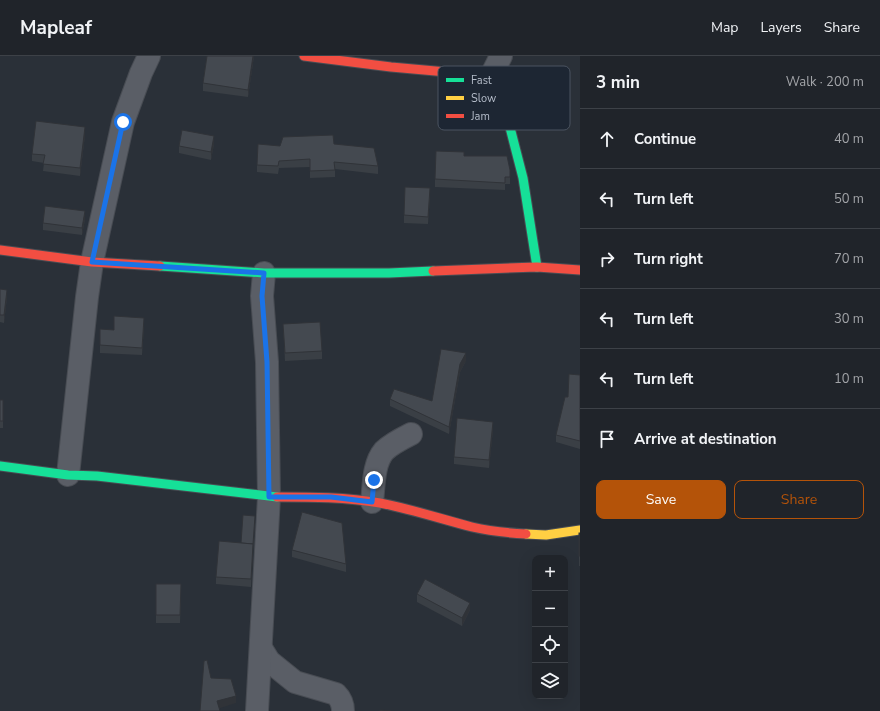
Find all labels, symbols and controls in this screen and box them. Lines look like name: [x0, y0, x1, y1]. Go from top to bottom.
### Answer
text: Mapleaf: [20, 15, 92, 41]
text: Map: [711, 18, 738, 37]
text: Layers: [760, 18, 802, 37]
text: Share: [824, 18, 860, 37]
legend: [438, 66, 570, 130]
text: 3 min: [596, 71, 640, 94]
text: Fast: [471, 73, 492, 88]
text: Walk · 200 m: [786, 73, 864, 91]
text: Slow: [471, 91, 496, 106]
text: Jam: [470, 109, 490, 124]
route start: [114, 113, 132, 131]
icon: ahead: [596, 128, 618, 150]
text: Continue: [634, 129, 696, 149]
text: 40 m: [834, 130, 864, 148]
icon: left: [596, 188, 618, 210]
text: Turn left: [634, 189, 693, 209]
text: 50 m: [834, 190, 864, 208]
icon: right: [596, 248, 618, 270]
text: Turn right: [634, 249, 703, 269]
text: 70 m: [834, 250, 864, 268]
icon: left: [596, 308, 618, 330]
text: Turn left: [634, 309, 693, 329]
text: 30 m: [834, 310, 864, 328]
icon: left: [596, 368, 618, 390]
text: Turn left: [634, 369, 693, 389]
text: 10 m: [834, 370, 864, 388]
icon: arrive: [596, 428, 618, 450]
text: Arrive at destination: [634, 429, 777, 449]
route end: [365, 471, 383, 489]
button: Save: [596, 480, 726, 519]
button: Share: [734, 480, 864, 519]
map controls: [532, 555, 568, 699]
button: +: [532, 555, 568, 591]
button: −: [532, 591, 568, 627]
button: locate: [532, 627, 568, 663]
button: layers: [532, 663, 568, 699]

